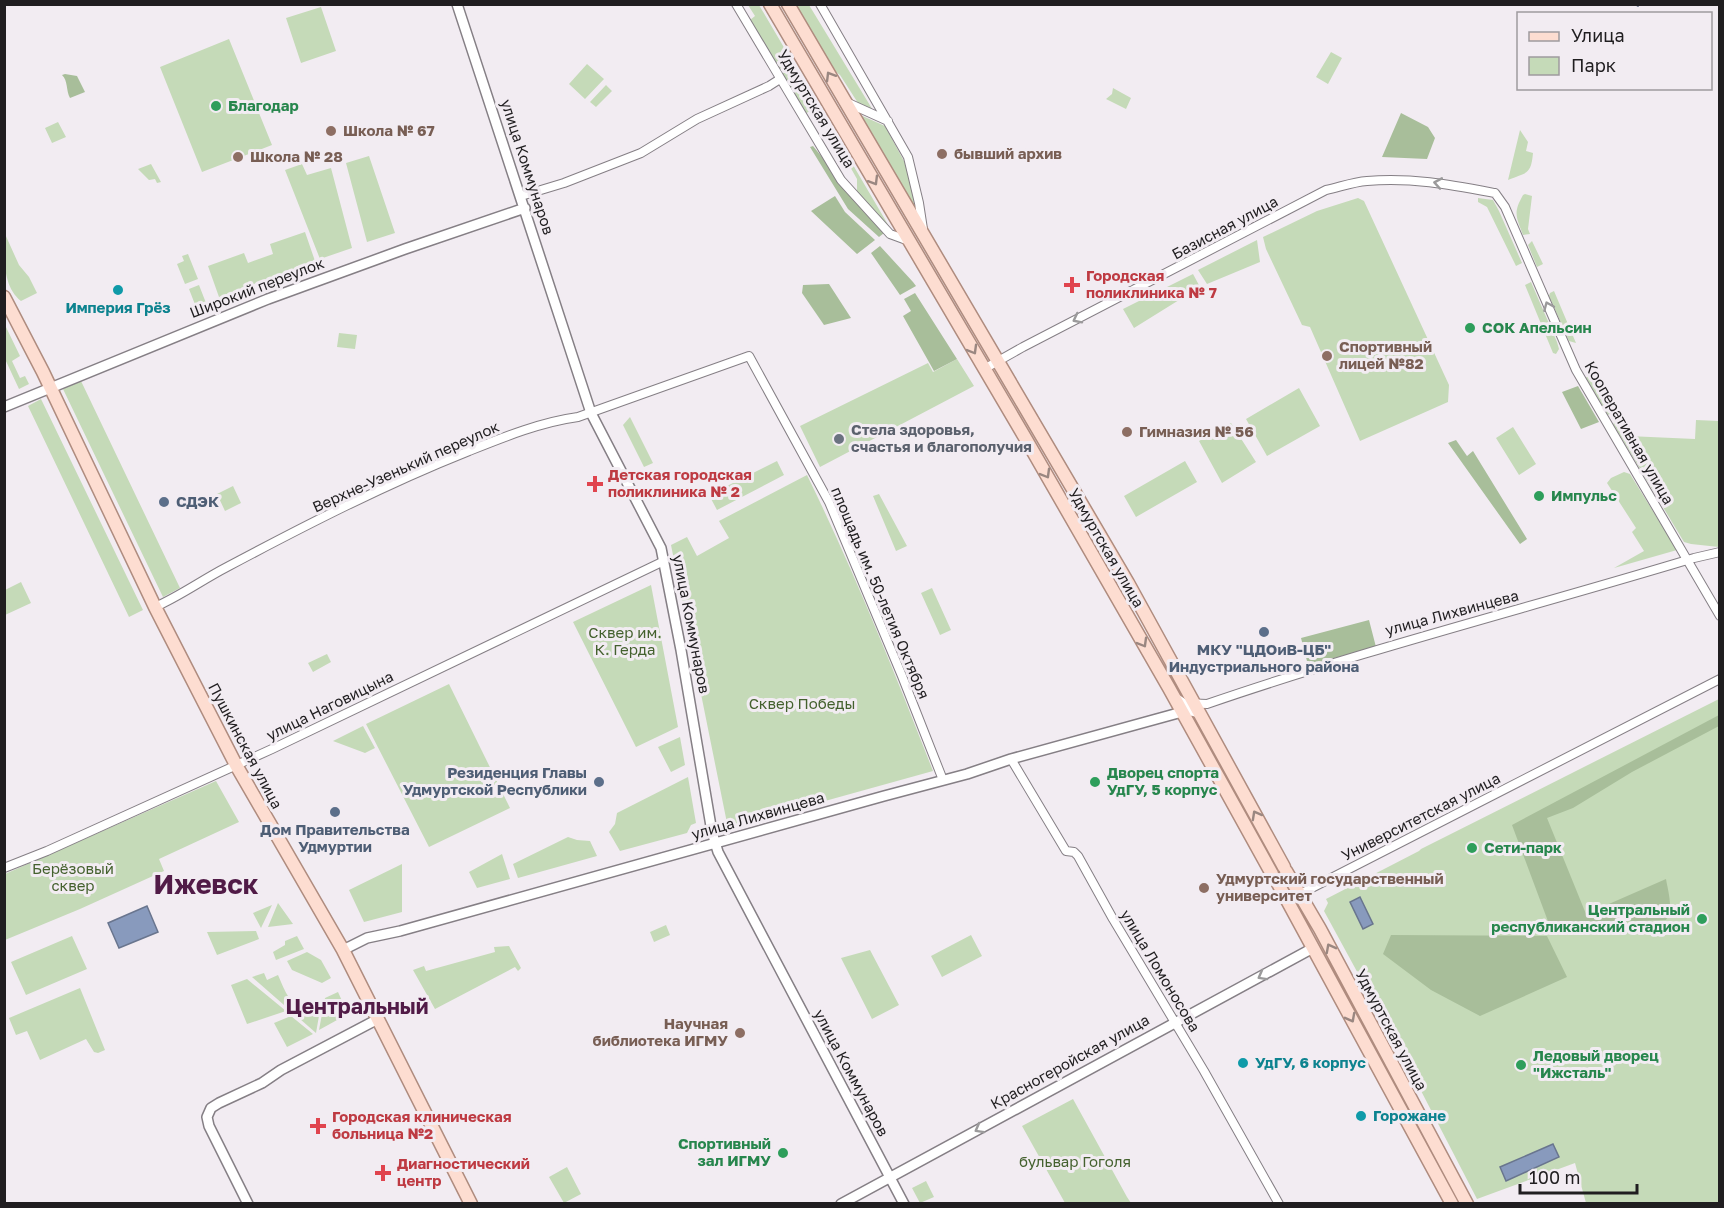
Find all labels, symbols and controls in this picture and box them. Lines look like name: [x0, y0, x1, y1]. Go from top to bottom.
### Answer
legend: [1517, 12, 1712, 90]
text: Улица: [1571, 24, 1625, 46]
street label: Удмуртская улица: [774, 46, 859, 171]
text: Парк: [1571, 54, 1616, 76]
one-way arrow: [826, 71, 837, 82]
place label: Благодар: [228, 96, 299, 114]
street label: улица Коммунаров: [498, 97, 558, 237]
marker: Благодар: [209, 99, 223, 113]
place label: Школа № 67: [343, 121, 435, 139]
marker: Школа № 67: [324, 124, 338, 138]
place label: бывший архив: [954, 144, 1062, 162]
place label: Школа № 28: [250, 147, 343, 165]
marker: бывший архив: [935, 147, 949, 161]
marker: Школа № 28: [231, 150, 245, 164]
one-way arrow: [867, 175, 879, 186]
one-way arrow: [1433, 177, 1443, 190]
street label: Базисная улица: [1168, 192, 1281, 263]
street label: Широкий переулок: [187, 253, 327, 321]
place label: Городская поликлиника № 7: [1086, 266, 1217, 301]
marker: Городская поликлиника № 7: [1063, 276, 1081, 294]
marker: Империя Грёз: [111, 283, 125, 297]
place label: Империя Грёз: [65, 298, 171, 316]
one-way arrow: [1544, 301, 1556, 312]
one-way arrow: [1073, 312, 1083, 323]
place label: СОК Апельсин: [1482, 318, 1592, 336]
marker: СОК Апельсин: [1463, 321, 1477, 335]
place label: Спортивный лицей №82: [1339, 337, 1432, 372]
one-way arrow: [966, 344, 977, 354]
marker: Спортивный лицей №82: [1320, 349, 1334, 363]
street label: Кооперативная улица: [1581, 358, 1678, 507]
street label: Верхне-Узенький переулок: [309, 417, 502, 515]
place label: Стела здоровья, счастья и благополучия: [851, 420, 1032, 455]
place label: Гимназия № 56: [1139, 422, 1254, 440]
marker: Гимназия № 56: [1120, 425, 1134, 439]
marker: Стела здоровья, счастья и благополучия: [832, 432, 846, 446]
place label: Детская городская поликлиника № 2: [608, 465, 752, 500]
one-way arrow: [1039, 468, 1050, 478]
marker: Детская городская поликлиника № 2: [586, 475, 604, 493]
street label: площадь им. 50-летия Октября: [828, 484, 934, 701]
street label: Удмуртская улица: [1065, 485, 1148, 610]
place label: Импульс: [1551, 486, 1617, 504]
marker: Импульс: [1532, 489, 1546, 503]
place label: СДЭК: [176, 492, 219, 510]
marker: СДЭК: [157, 495, 171, 509]
street label: улица Коммунаров: [670, 553, 714, 695]
street label: улица Лихвинцева: [1383, 586, 1521, 639]
park label: Сквер им. К. Герда: [588, 623, 662, 658]
marker: МКУ "ЦДОиВ-ЦБ" Индустриального района: [1257, 625, 1271, 639]
one-way arrow: [1136, 637, 1148, 647]
place label: МКУ "ЦДОиВ-ЦБ" Индустриального района: [1169, 640, 1360, 675]
street label: улица Наговицына: [263, 667, 396, 744]
street label: Пушкинская улица: [205, 679, 287, 812]
park label: Сквер Победы: [749, 694, 855, 712]
place label: Резиденция Главы Удмуртской Республики: [403, 763, 587, 798]
place label: Дворец спорта УдГУ, 5 корпус: [1107, 763, 1219, 798]
street label: Университетская улица: [1338, 768, 1503, 864]
marker: Резиденция Главы Удмуртской Республики: [592, 775, 606, 789]
marker: Дворец спорта УдГУ, 5 корпус: [1088, 775, 1102, 789]
street label: улица Лихвинцева: [689, 787, 826, 843]
marker: Дом Правительства Удмуртии: [328, 805, 342, 819]
one-way arrow: [1252, 811, 1263, 822]
place label: Дом Правительства Удмуртии: [260, 820, 410, 855]
place label: Сети-парк: [1484, 838, 1562, 856]
marker: Сети-парк: [1465, 841, 1479, 855]
park label: Берёзовый сквер: [32, 859, 114, 894]
district label: Ижевск: [154, 868, 259, 900]
place label: Удмуртский государственный университет: [1216, 869, 1444, 904]
marker: Удмуртский государственный университет: [1197, 881, 1211, 895]
place label: Центральный республиканский стадион: [1491, 900, 1690, 935]
street label: улица Ломоносова: [1117, 906, 1204, 1035]
marker: Центральный республиканский стадион: [1695, 912, 1709, 926]
one-way arrow: [1326, 944, 1337, 954]
street label: Удмуртская улица: [1352, 966, 1431, 1093]
one-way arrow: [1258, 969, 1268, 980]
district label: Центральный: [285, 993, 429, 1019]
street label: улица Коммунаров: [811, 1006, 893, 1139]
street label: Красногеройская улица: [987, 1010, 1152, 1112]
one-way arrow: [1344, 1012, 1355, 1022]
place label: Научная библиотека ИГМУ: [593, 1014, 728, 1049]
marker: Научная библиотека ИГМУ: [733, 1026, 747, 1040]
place label: Ледовый дворец "Ижсталь": [1533, 1046, 1659, 1081]
place label: УдГУ, 6 корпус: [1255, 1053, 1366, 1071]
marker: УдГУ, 6 корпус: [1236, 1056, 1250, 1070]
marker: Ледовый дворец "Ижсталь": [1514, 1058, 1528, 1072]
place label: Горожане: [1373, 1106, 1446, 1124]
place label: Городская клиническая больница №2: [332, 1107, 512, 1142]
marker: Горожане: [1354, 1109, 1368, 1123]
marker: Городская клиническая больница №2: [309, 1117, 327, 1135]
one-way arrow: [975, 1122, 986, 1133]
place label: Спортивный зал ИГМУ: [678, 1134, 771, 1169]
marker: Спортивный зал ИГМУ: [776, 1146, 790, 1160]
park label: бульвар Гоголя: [1019, 1152, 1131, 1170]
place label: Диагностический центр: [397, 1154, 530, 1189]
scale bar: [1520, 1157, 1637, 1195]
marker: Диагностический центр: [374, 1164, 392, 1182]
text: 100 m: [1529, 1166, 1580, 1188]

